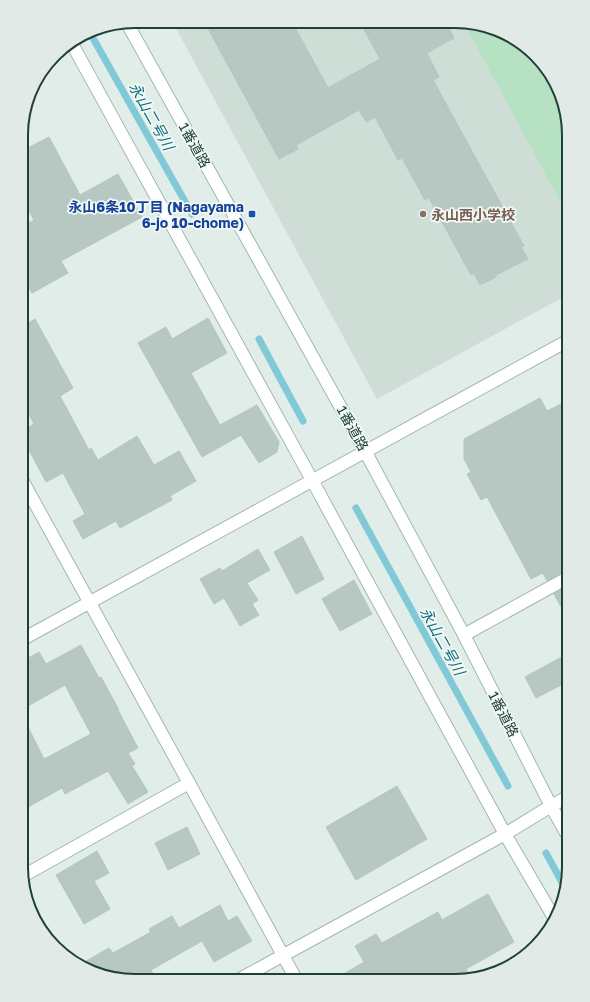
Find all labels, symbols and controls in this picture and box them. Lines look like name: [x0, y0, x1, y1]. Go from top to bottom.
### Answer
water label: 永山二号川: [126, 79, 179, 155]
street label: 1番道路: [176, 120, 214, 170]
place label: 永山6条10丁目 (Nagayama 6-jo 10-chome): [68, 198, 244, 231]
place label: 永山西小学校: [431, 206, 515, 223]
marker: 永山6条10丁目 (Nagayama 6-jo 10-chome): [247, 209, 257, 219]
marker: 永山西小学校: [418, 209, 428, 219]
street label: 1番道路: [334, 403, 372, 453]
water label: 永山二号川: [417, 604, 470, 680]
street label: 1番道路: [485, 688, 523, 740]

